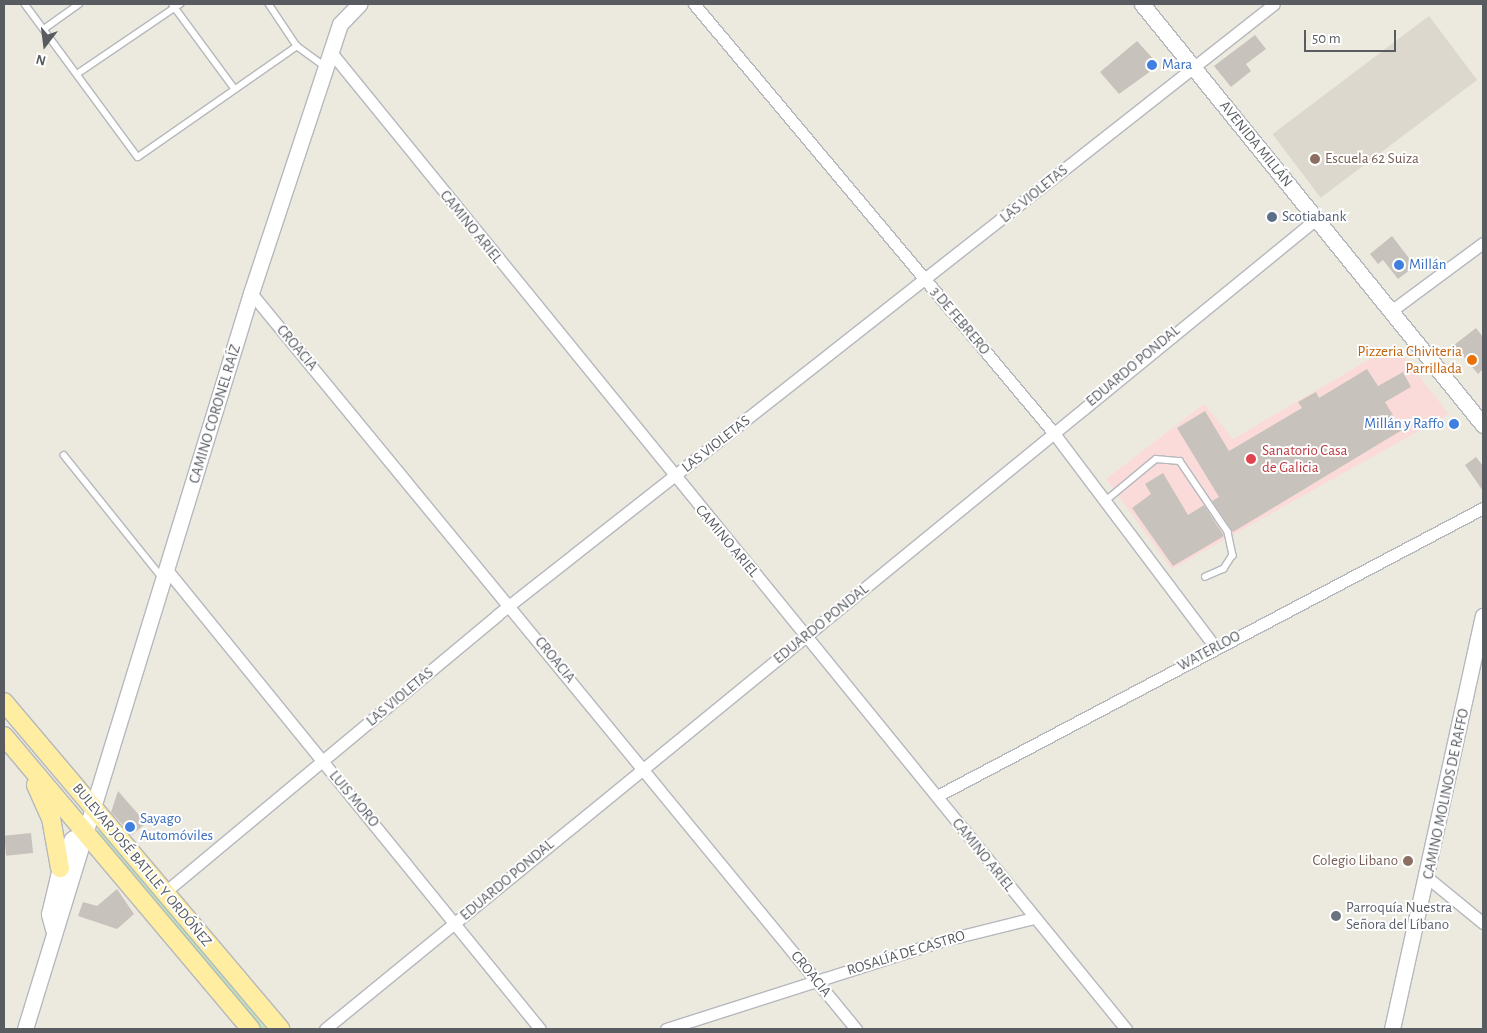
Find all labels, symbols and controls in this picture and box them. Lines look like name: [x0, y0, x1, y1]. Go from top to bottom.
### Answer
north arrow: [20, 20, 70, 70]
scale bar: [1307, 20, 1400, 52]
text: 50 m: [1312, 31, 1341, 46]
text: N: [35, 51, 48, 68]
place label: Mara: [1162, 56, 1192, 74]
marker: Mara: [1146, 59, 1158, 71]
street label: AVENIDA MILLÁN: [1216, 97, 1296, 191]
place label: Escuela 62 Suiza: [1325, 150, 1419, 168]
marker: Escuela 62 Suiza: [1309, 153, 1321, 165]
street label: LAS VIOLETAS: [996, 161, 1072, 227]
street label: CAMINO ARIEL: [436, 187, 506, 267]
place label: Scotiabank: [1282, 208, 1346, 226]
marker: Scotiabank: [1266, 211, 1278, 223]
place label: Millán: [1409, 256, 1446, 274]
marker: Millán: [1393, 259, 1405, 271]
street label: 3 DE FEBRERO: [926, 283, 994, 359]
street label: CROACIA: [273, 321, 321, 375]
street label: EDUARDO PONDAL: [1083, 322, 1183, 410]
street label: CAMINO CORONEL RAÍZ: [185, 342, 245, 486]
place label: Pizzeria Chiviteria Parrillada: [1358, 342, 1462, 377]
marker: Pizzeria Chiviteria Parrillada: [1466, 354, 1478, 366]
street label: LAS VIOLETAS: [678, 412, 754, 476]
place label: Millán y Raffo: [1364, 415, 1444, 433]
marker: Millán y Raffo: [1448, 418, 1460, 430]
place label: Sanatorio Casa de Galicia: [1262, 441, 1348, 476]
marker: Sanatorio Casa de Galicia: [1244, 452, 1258, 466]
street label: CAMINO ARIEL: [692, 501, 762, 581]
street label: EDUARDO PONDAL: [770, 580, 872, 668]
street label: WATERLOO: [1174, 627, 1244, 675]
street label: CROACIA: [531, 633, 579, 687]
street label: LAS VIOLETAS: [363, 664, 437, 730]
street label: CAMINO MOLINOS DE RAFFO: [1419, 707, 1473, 881]
street label: LUIS MORO: [325, 767, 383, 831]
street label: BULEVAR JOSÉ BATLLE Y ORDÓÑEZ: [68, 780, 216, 950]
place label: Sayago Automóviles: [140, 809, 213, 844]
street label: CAMINO ARIEL: [948, 815, 1018, 895]
marker: Sayago Automóviles: [124, 821, 136, 833]
street label: EDUARDO PONDAL: [457, 836, 557, 924]
place label: Colegio Libano: [1312, 852, 1398, 870]
marker: Colegio Libano: [1402, 855, 1414, 867]
place label: Parroquía Nuestra Señora del Líbano: [1346, 898, 1452, 933]
marker: Parroquía Nuestra Señora del Líbano: [1330, 910, 1342, 922]
street label: ROSALÍA DE CASTRO: [845, 926, 967, 980]
street label: CROACIA: [787, 947, 835, 1001]

